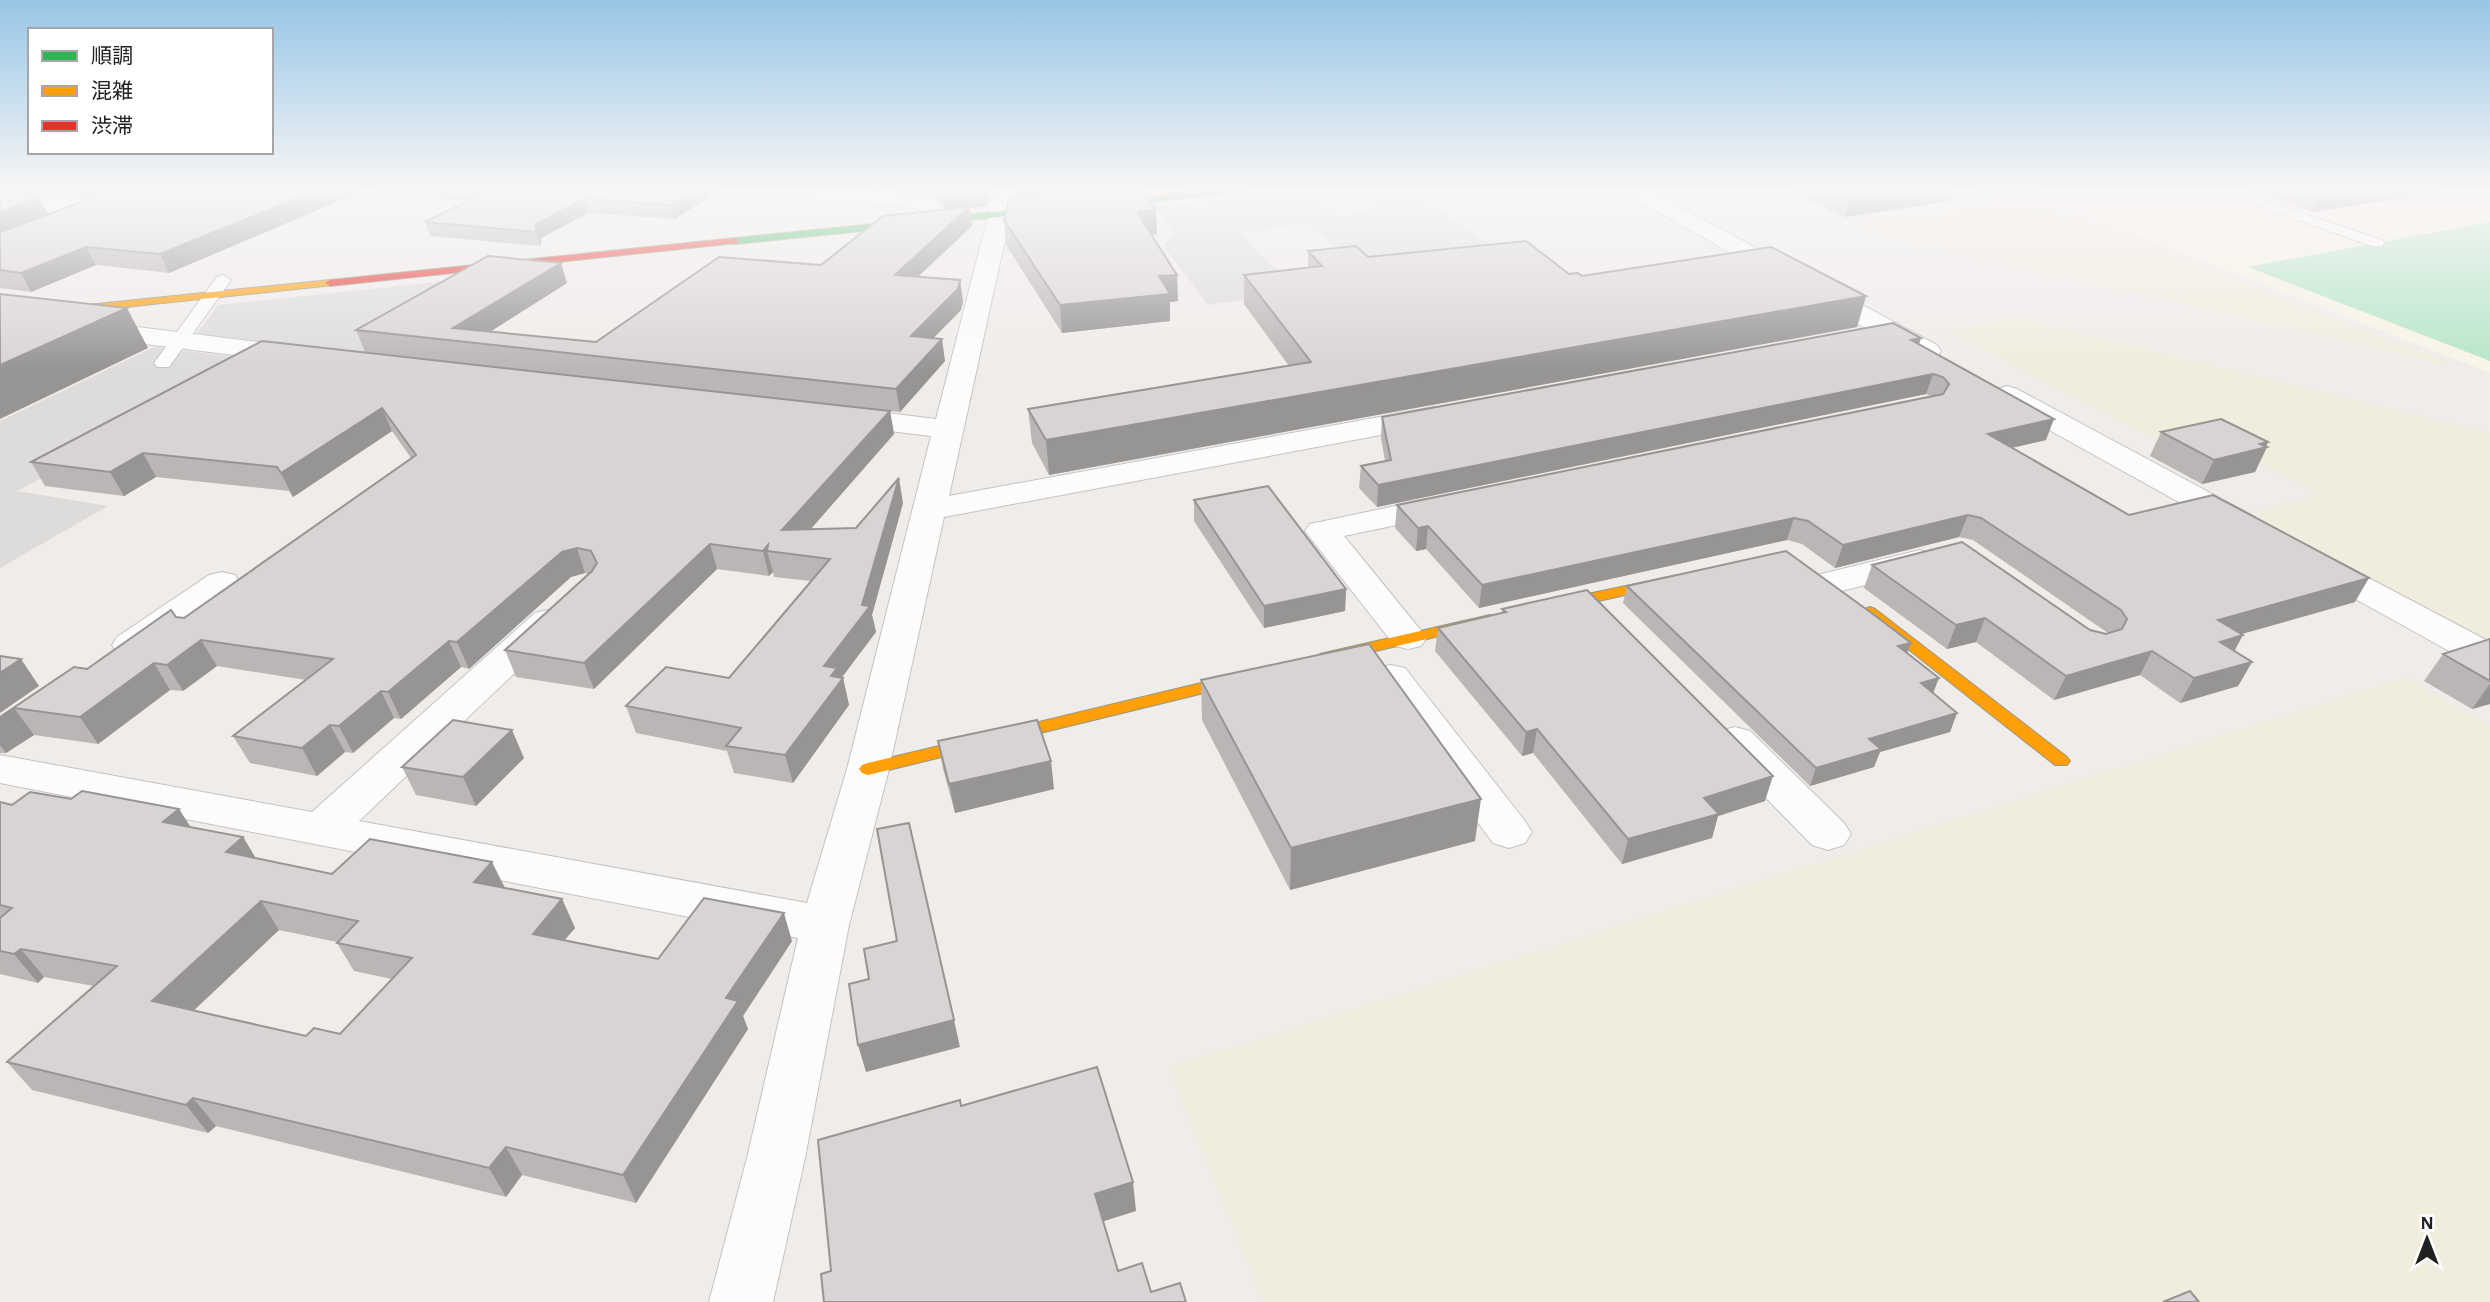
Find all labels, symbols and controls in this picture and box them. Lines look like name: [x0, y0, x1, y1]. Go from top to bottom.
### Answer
legend: [28, 28, 273, 154]
text: 順調: [91, 45, 133, 67]
text: 混雑: [91, 80, 133, 102]
text: 渋滞: [91, 115, 133, 137]
north arrow: [2392, 1204, 2462, 1274]
text: N: [2420, 1214, 2434, 1233]

